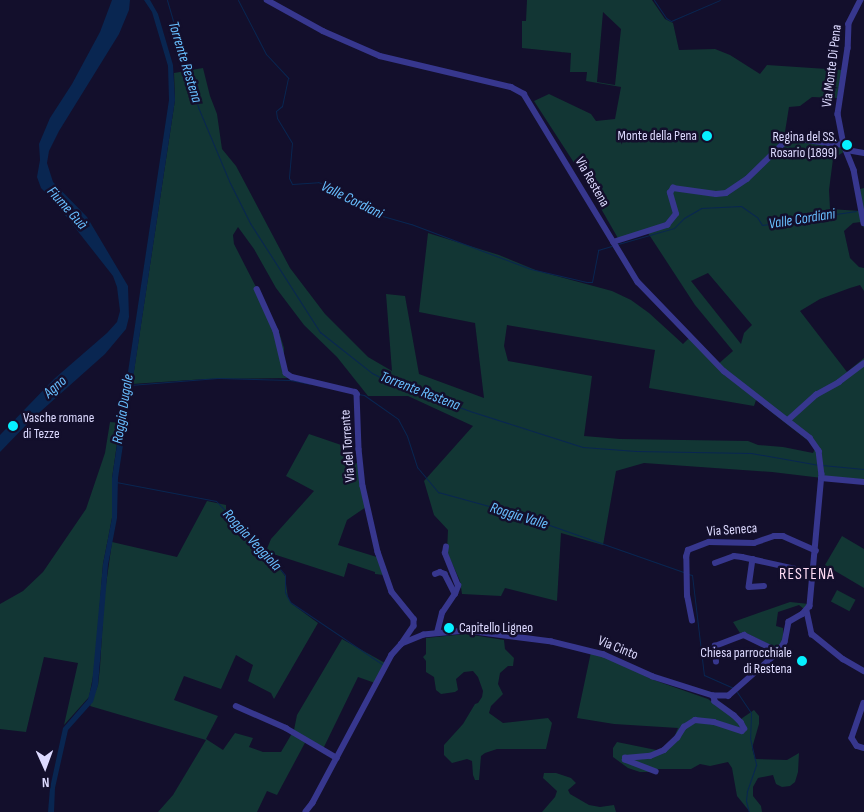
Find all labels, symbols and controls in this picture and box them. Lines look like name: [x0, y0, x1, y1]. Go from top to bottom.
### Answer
water label: Torrente Restena: [164, 19, 206, 105]
street label: Via Monte Di Pena: [819, 24, 845, 108]
place label: Monte della Pena: [618, 128, 697, 144]
place label: Regina del SS. Rosario (1899): [770, 129, 837, 162]
marker: Monte della Pena: [701, 130, 713, 142]
marker: Regina del SS. Rosario (1899): [841, 139, 853, 151]
street label: Via Restena: [571, 154, 613, 210]
water label: Valle Cordiani: [318, 177, 386, 223]
water label: Fiume Guà: [43, 183, 91, 233]
water label: Valle Cordiani: [768, 205, 836, 233]
water label: Torrente Restena: [377, 367, 463, 415]
water label: Agno: [40, 372, 70, 402]
water label: Roggia Dugale: [109, 373, 137, 445]
street label: Via del Torrente: [337, 409, 359, 483]
place label: Vasche romane di Tezze: [23, 410, 94, 442]
marker: Vasche romane di Tezze: [7, 420, 19, 432]
water label: Roggia Valle: [488, 499, 550, 533]
water label: Roggia Veggiola: [219, 505, 285, 575]
street label: Via Seneca: [706, 520, 758, 540]
district label: RESTENA: [778, 565, 836, 585]
place label: Capitello Ligneo: [459, 620, 533, 636]
marker: Capitello Ligneo: [443, 622, 455, 634]
street label: Via Cinto: [595, 632, 641, 664]
place label: Chiesa parrocchiale di Restena: [700, 645, 792, 678]
marker: Chiesa parrocchiale di Restena: [796, 655, 808, 667]
north arrow: [20, 742, 70, 792]
text: N: [42, 774, 50, 791]

